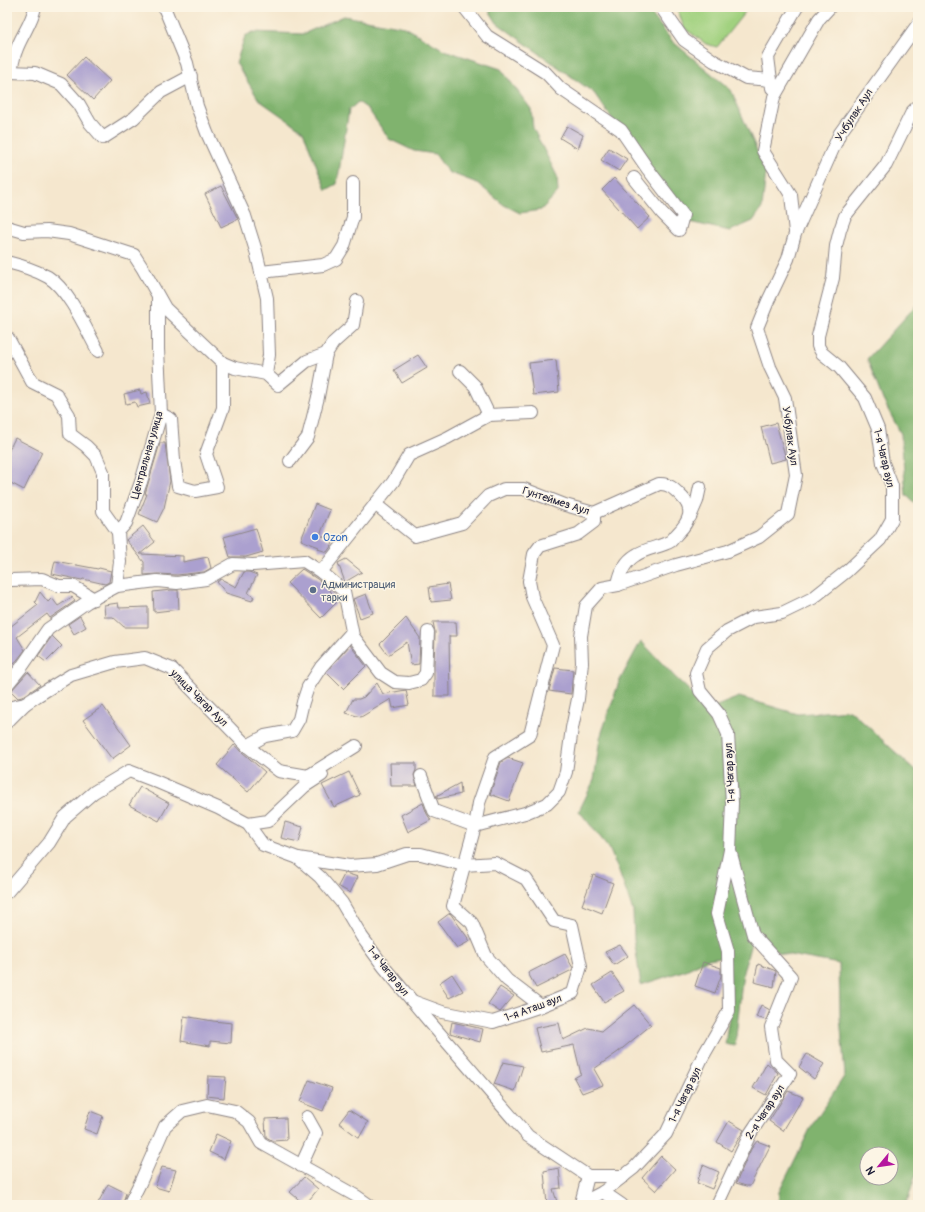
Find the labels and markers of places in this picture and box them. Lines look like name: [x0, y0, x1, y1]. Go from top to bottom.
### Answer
place label: Ozon: [323, 531, 348, 544]
marker: Ozon: [310, 532, 320, 542]
place label: Администрация тарки: [321, 578, 395, 604]
marker: Администрация тарки: [308, 585, 318, 595]

